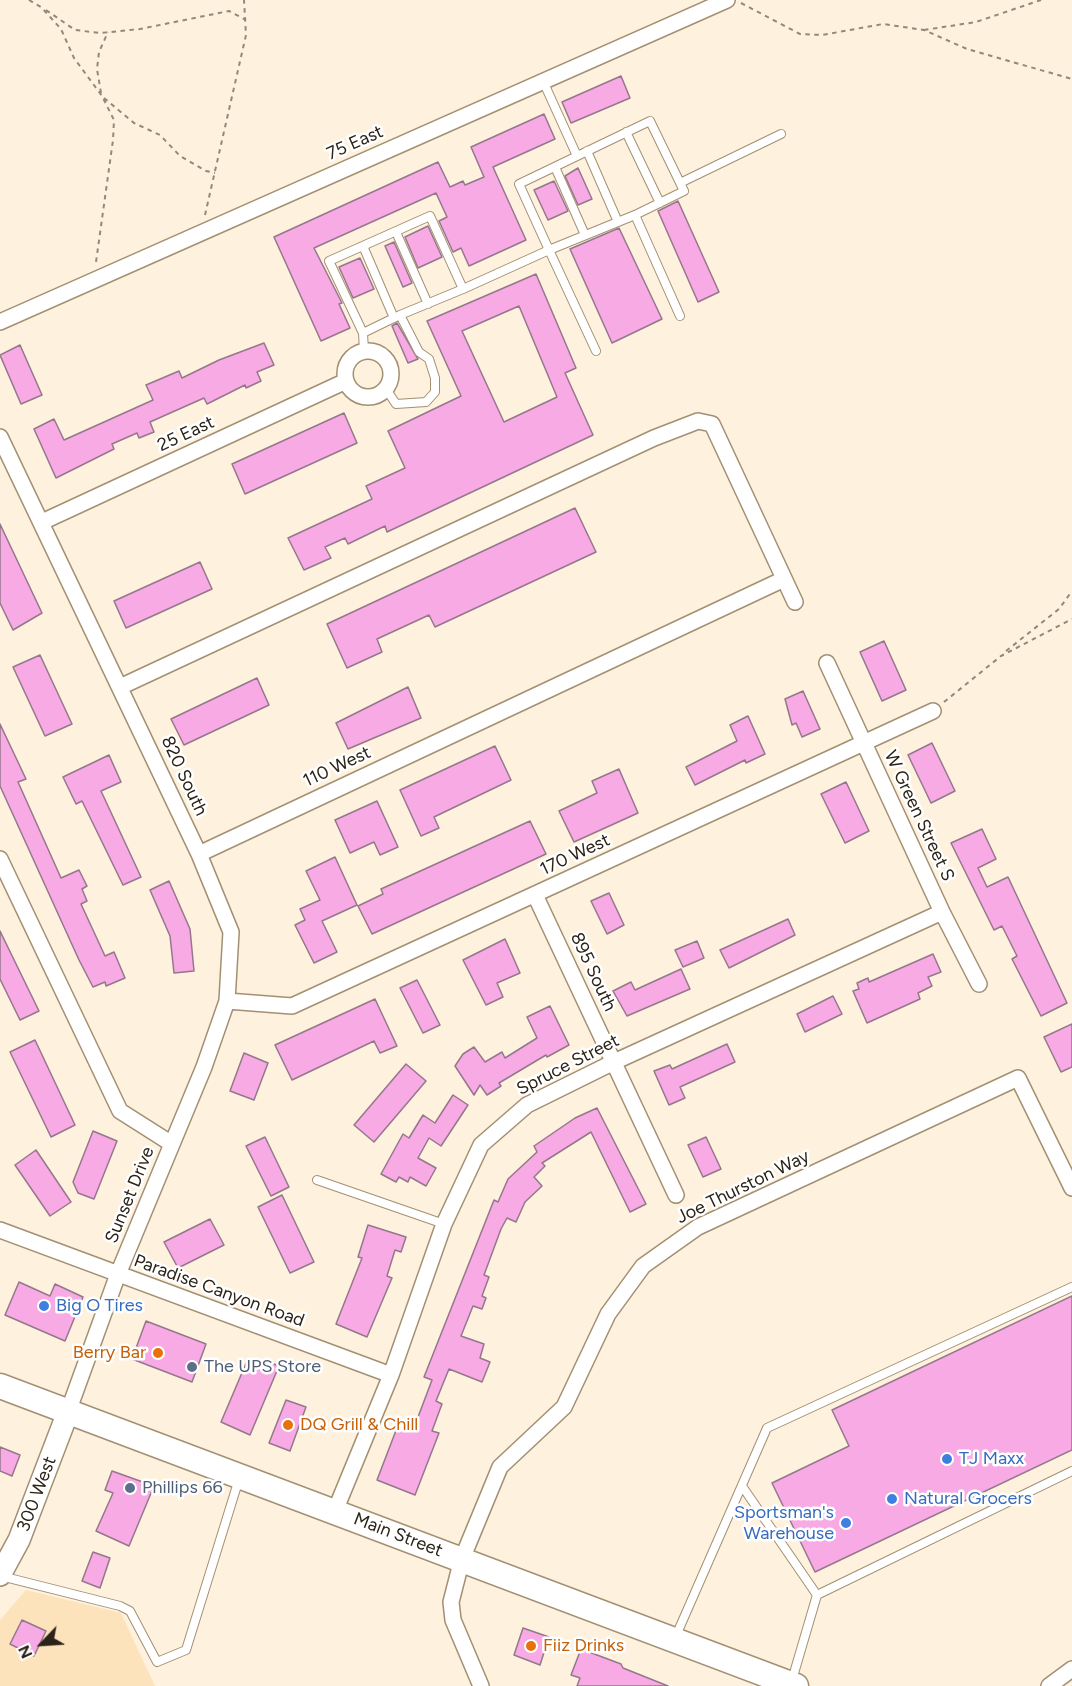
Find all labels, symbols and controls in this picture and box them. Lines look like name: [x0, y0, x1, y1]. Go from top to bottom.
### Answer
street label: 75 East: [323, 121, 387, 165]
street label: 25 East: [154, 412, 218, 456]
street label: 820 South: [156, 733, 212, 819]
street label: 110 West: [300, 742, 374, 792]
street label: W Green Street S: [879, 747, 959, 885]
street label: 170 West: [537, 829, 613, 881]
street label: 895 South: [565, 929, 621, 1015]
street label: Spruce Street: [513, 1030, 623, 1100]
street label: Sunset Drive: [101, 1144, 159, 1246]
street label: Joe Thurston Way: [673, 1145, 813, 1229]
street label: Paradise Canyon Road: [131, 1250, 307, 1332]
place label: Big O Tires: [56, 1295, 143, 1317]
marker: Big O Tires: [37, 1299, 51, 1313]
place label: Berry Bar: [73, 1342, 146, 1364]
marker: Berry Bar: [151, 1346, 165, 1360]
place label: The UPS Store: [204, 1356, 321, 1378]
marker: The UPS Store: [185, 1360, 199, 1374]
place label: DQ Grill & Chill: [300, 1414, 418, 1436]
marker: DQ Grill & Chill: [281, 1418, 295, 1432]
place label: TJ Maxx: [959, 1448, 1024, 1470]
marker: TJ Maxx: [940, 1452, 954, 1466]
street label: 300 West: [13, 1453, 61, 1535]
place label: Phillips 66: [142, 1477, 223, 1499]
marker: Phillips 66: [123, 1481, 137, 1495]
place label: Natural Grocers: [904, 1488, 1032, 1510]
marker: Natural Grocers: [885, 1492, 899, 1506]
place label: Sportsman's Warehouse: [734, 1502, 834, 1544]
street label: Main Street: [350, 1508, 446, 1562]
marker: Sportsman's Warehouse: [839, 1516, 853, 1530]
north arrow: [12, 1614, 72, 1674]
place label: Fiiz Drinks: [543, 1635, 624, 1657]
marker: Fiiz Drinks: [524, 1639, 538, 1653]
text: N: [14, 1642, 36, 1661]

